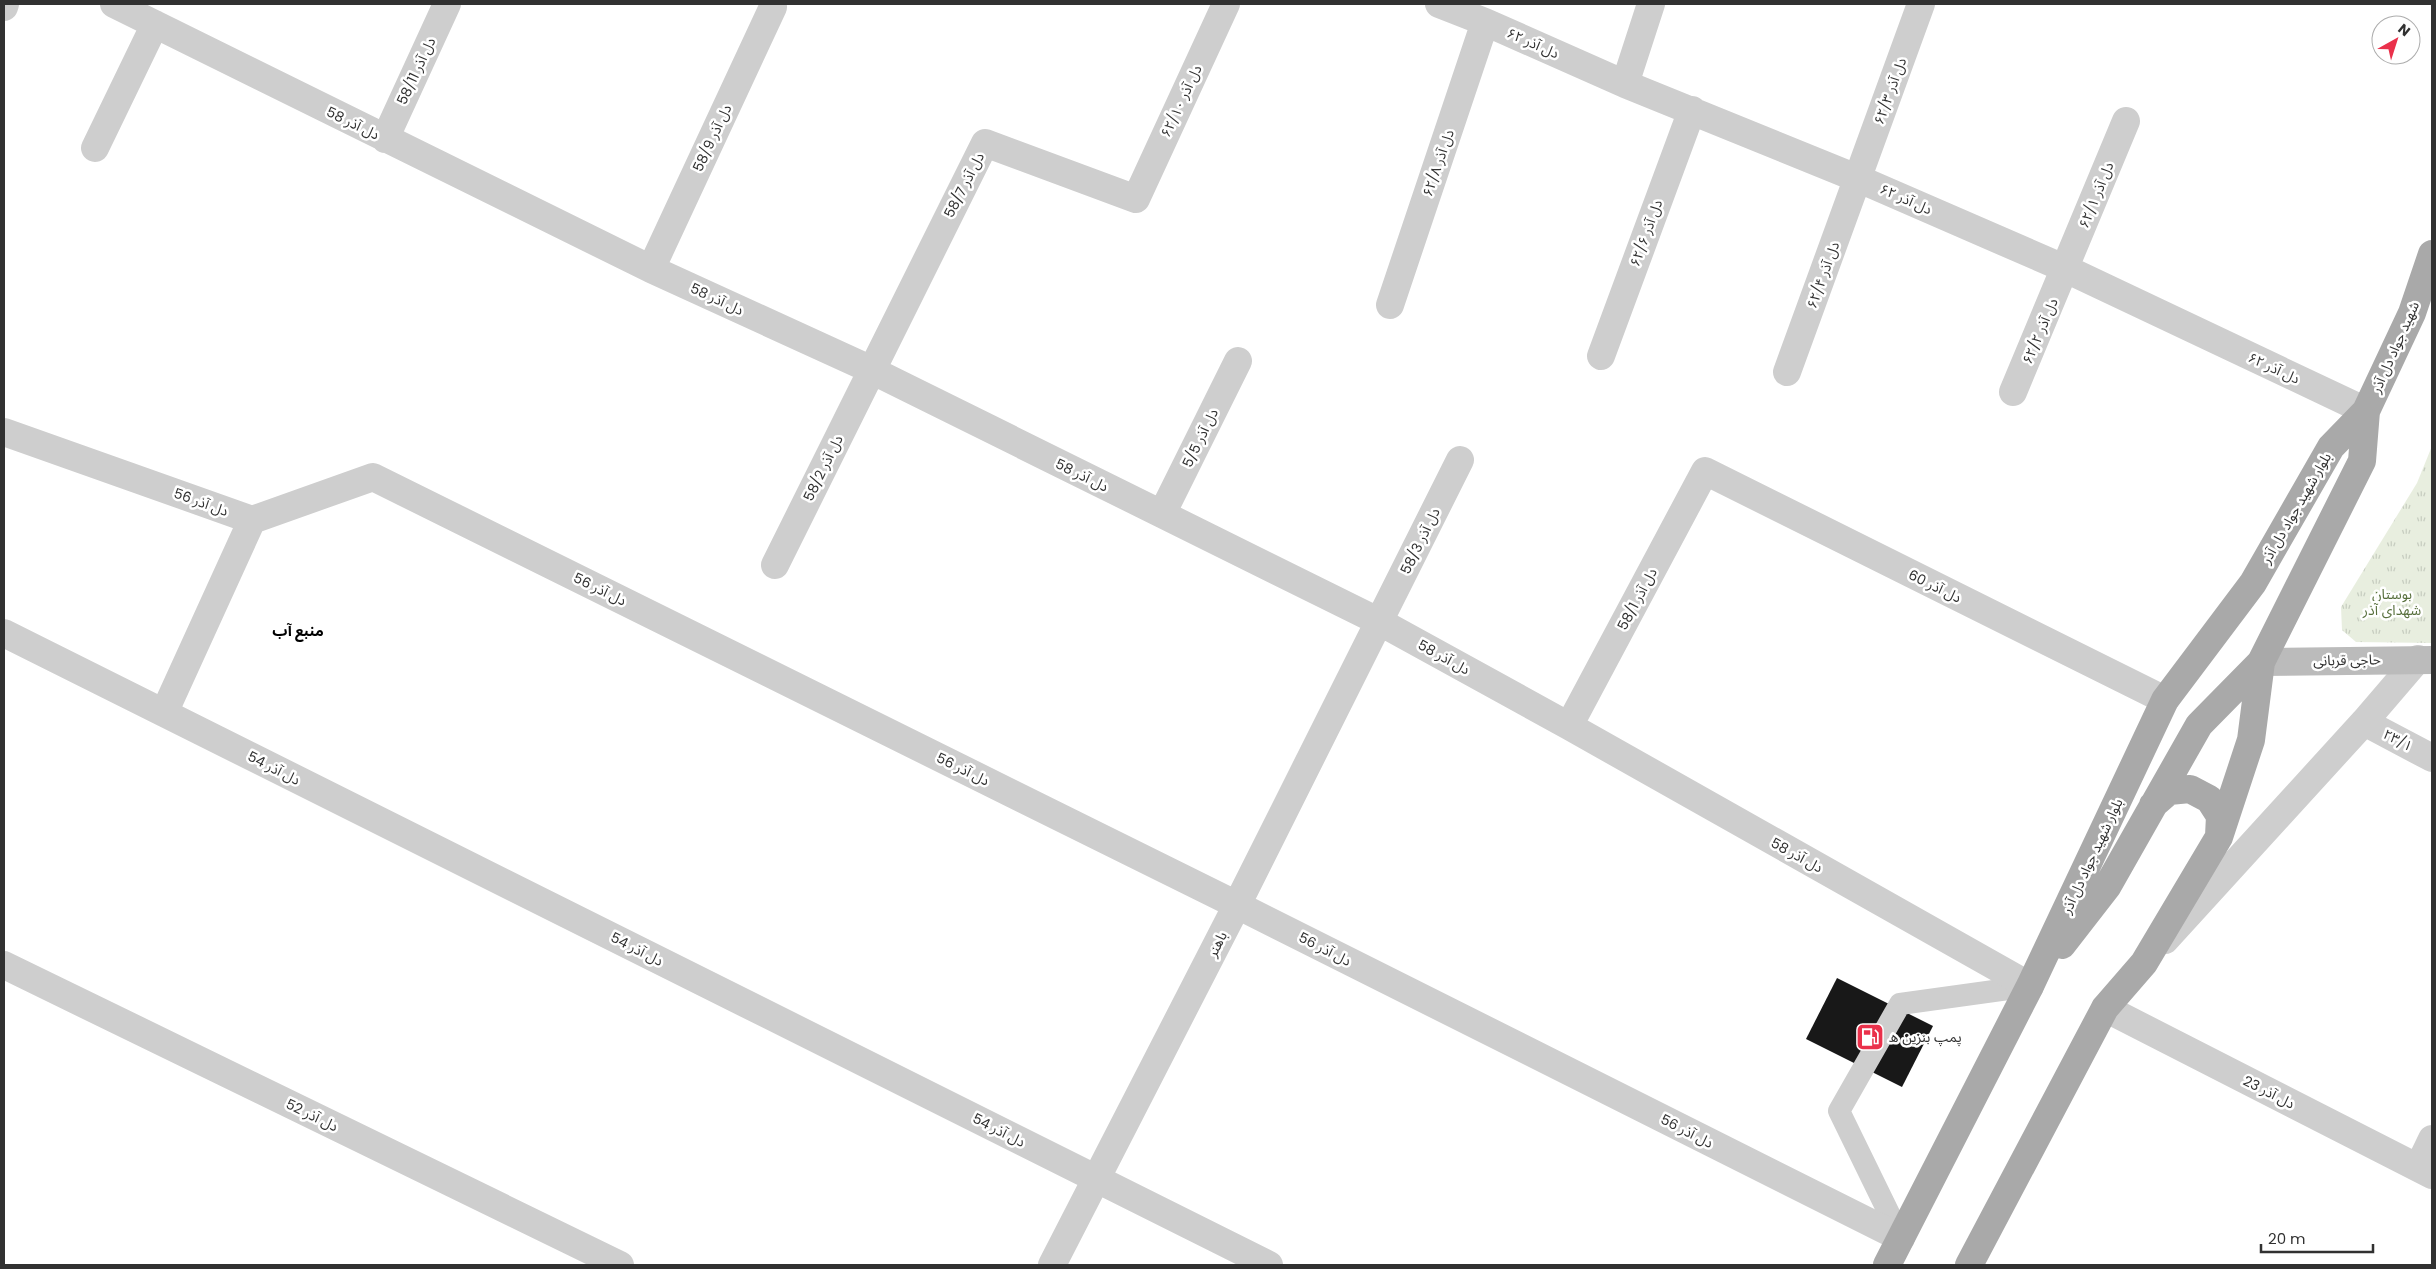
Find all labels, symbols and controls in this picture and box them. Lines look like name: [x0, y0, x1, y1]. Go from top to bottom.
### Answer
north arrow: [2371, 15, 2421, 65]
text: N: [2394, 19, 2415, 41]
street label: دل آذر ۶۲: [1504, 23, 1562, 63]
street label: دل آذر 58/11: [392, 34, 440, 108]
street label: دل آذر ۶۲/۳: [1869, 55, 1911, 127]
street label: دل آذر ۶۲/۱۰: [1156, 61, 1207, 140]
street label: دل آذر 58/9: [688, 101, 736, 175]
street label: دل آذر 58: [323, 102, 383, 145]
street label: دل آذر ۶۲/۸: [1417, 126, 1459, 199]
street label: دل آذر 58/7: [939, 149, 989, 221]
street label: دل آذر ۶۲/۱: [2074, 159, 2118, 231]
street label: دل آذر ۶۲: [1877, 179, 1935, 219]
street label: دل آذر ۶۲/۶: [1625, 197, 1667, 269]
street label: دل آذر ۶۲/۴: [1802, 239, 1844, 311]
street label: دل آذر 58: [687, 278, 747, 320]
street label: دل آذر ۶۲/۲: [2017, 295, 2063, 367]
street label: شهید جواد دل آذر: [2365, 298, 2424, 397]
street label: دل آذر ۶۲: [2245, 347, 2303, 389]
street label: دل آذر 5/5: [1177, 405, 1223, 471]
street label: دل آذر 58/2: [798, 431, 848, 504]
street label: بلوار شهید جواد دل آذر: [2256, 449, 2336, 568]
street label: دل آذر 58: [1052, 454, 1112, 497]
street label: دل آذر 56: [171, 483, 231, 521]
street label: دل آذر 58/3: [1395, 504, 1445, 578]
street label: دل آذر 58/1: [1612, 564, 1662, 634]
street label: دل آذر 60: [1905, 565, 1965, 608]
street label: دل آذر 56: [570, 568, 630, 611]
park label: بوستان شهدای آذر: [2362, 584, 2421, 620]
district label: منبع آب: [272, 620, 324, 642]
street label: دل آذر 58: [1414, 635, 1474, 680]
street label: حاجی قربانی: [2313, 649, 2381, 671]
street label: ۲۳/۱: [2380, 724, 2416, 756]
street label: دل آذر 54: [244, 746, 304, 790]
street label: دل آذر 56: [933, 748, 993, 791]
street label: بلوار شهید جواد دل آذر: [2056, 795, 2128, 918]
street label: دل آذر 58: [1767, 833, 1827, 878]
street label: دل آذر 54: [607, 927, 667, 971]
street label: دل آذر 56: [1295, 927, 1355, 971]
street label: باهنر: [1202, 928, 1232, 961]
fuel station icon: پمپ بنزین ه: [1855, 1022, 1885, 1052]
place label: پمپ بنزین ه: [1889, 1027, 1962, 1047]
street label: دل آذر 23: [2240, 1071, 2298, 1114]
street label: دل آذر 52: [283, 1094, 342, 1136]
street label: دل آذر 54: [969, 1108, 1029, 1152]
street label: دل آذر 56: [1657, 1109, 1717, 1153]
scale bar: [2261, 1222, 2374, 1254]
text: 20 m: [2268, 1228, 2306, 1249]

